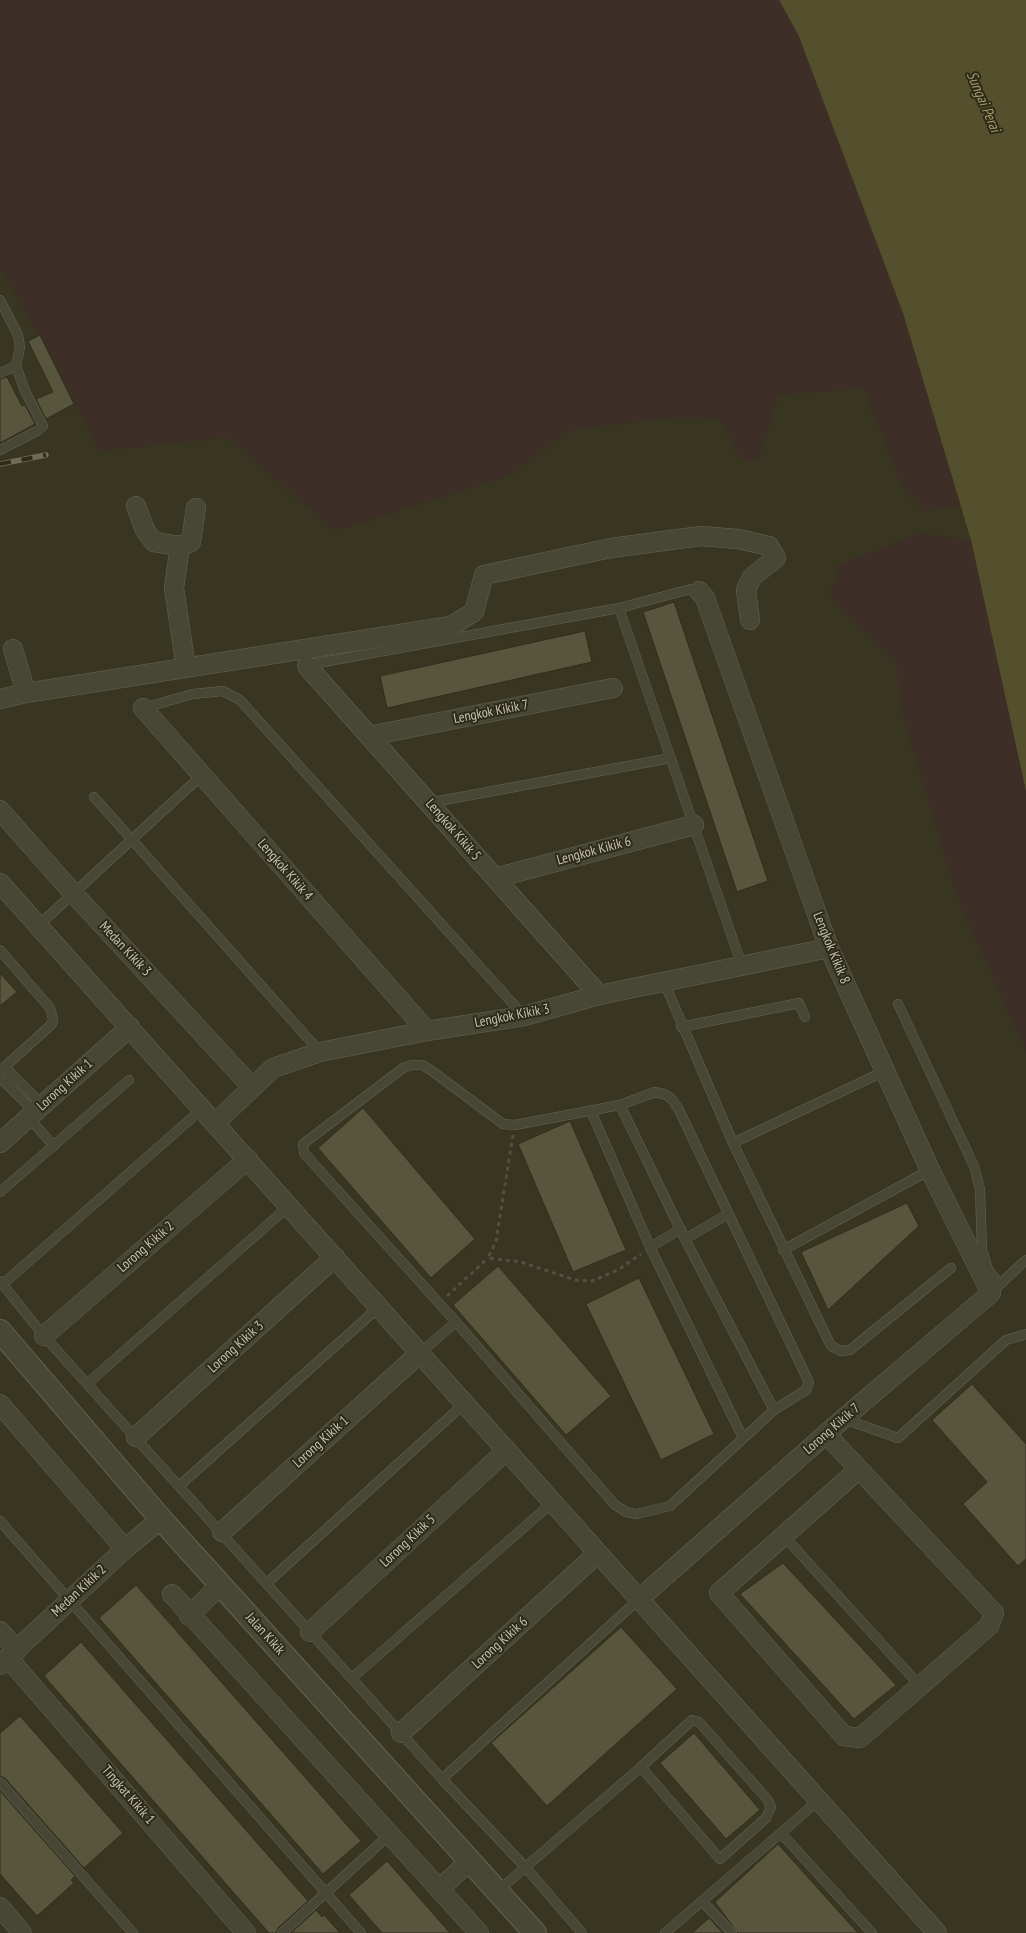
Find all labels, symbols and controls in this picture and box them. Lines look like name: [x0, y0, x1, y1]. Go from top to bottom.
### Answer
water label: Sungai Perai: [962, 69, 1004, 135]
street label: Lengkok Kikik 7: [452, 697, 530, 727]
street label: Lengkok Kikik 5: [422, 796, 484, 864]
street label: Lengkok Kikik 6: [555, 833, 633, 869]
street label: Lengkok Kikik 4: [254, 836, 316, 904]
street label: Lengkok Kikik 8: [809, 910, 853, 986]
street label: Medan Kikik 3: [95, 918, 155, 980]
street label: Lengkok Kikik 3: [473, 1001, 551, 1031]
street label: Lorong Kikik 1: [34, 1056, 96, 1114]
street label: Lorong Kikik 2: [114, 1218, 178, 1276]
street label: Lorong Kikik 3: [205, 1318, 267, 1376]
street label: Lorong Kikik 7: [800, 1400, 864, 1458]
street label: Lorong Kikik 1: [290, 1413, 352, 1471]
street label: Lorong Kikik 5: [377, 1511, 439, 1571]
street label: Medan Kikik 2: [48, 1561, 110, 1621]
street label: Jalan Kikik: [242, 1610, 288, 1658]
street label: Lorong Kikik 6: [469, 1614, 531, 1672]
street label: Tingkat Kikik 1: [98, 1762, 158, 1828]

